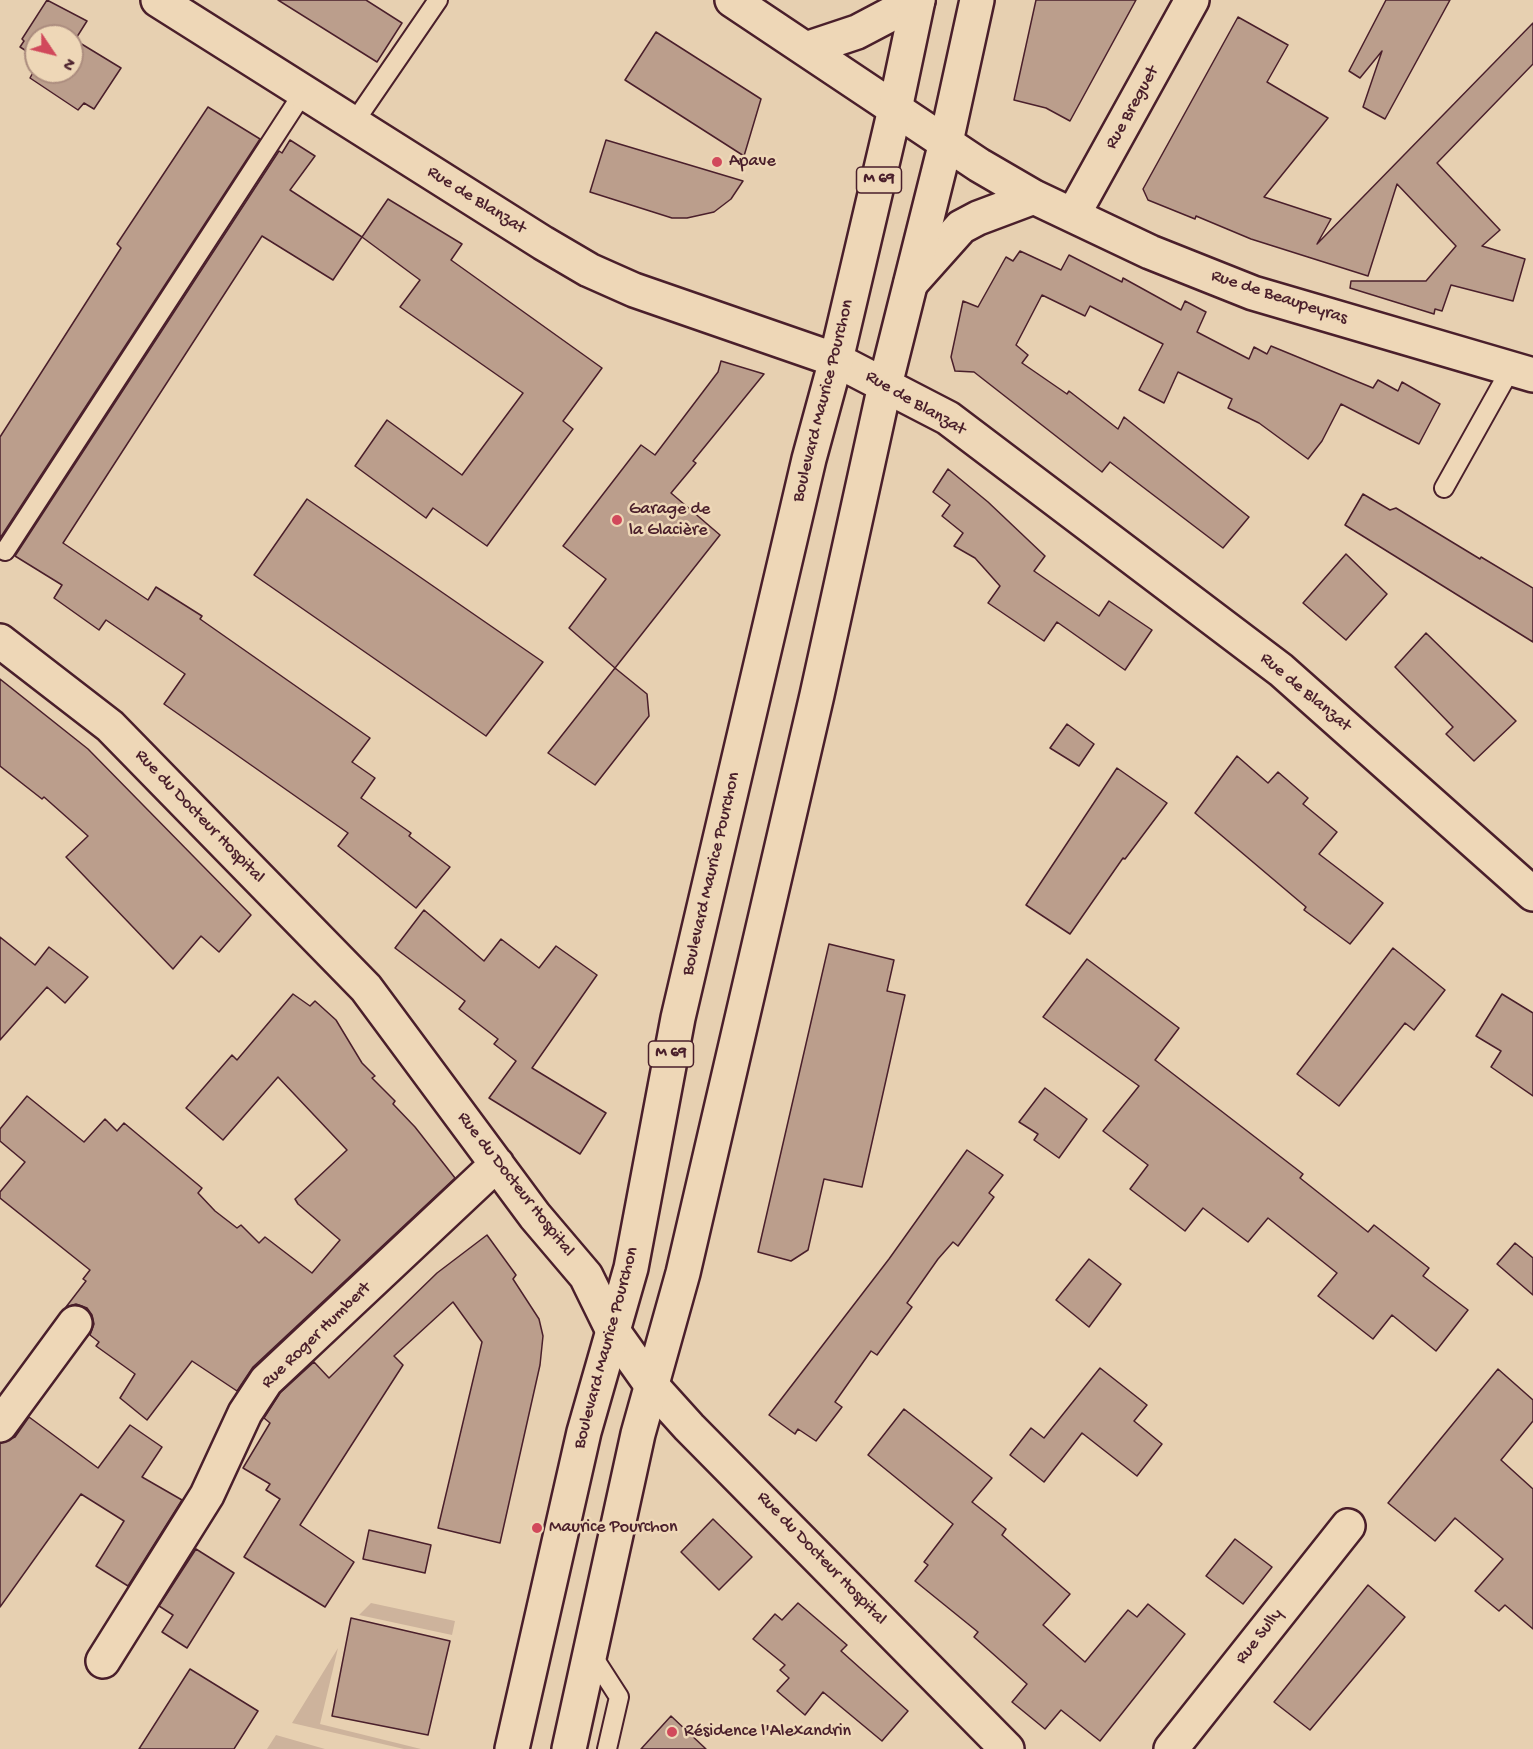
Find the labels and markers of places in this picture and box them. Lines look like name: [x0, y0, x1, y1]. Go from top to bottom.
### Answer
place label: Apave: [729, 151, 776, 173]
marker: Apave: [710, 155, 724, 169]
place label: Garage de la Glacière: [629, 499, 710, 542]
marker: Garage de la Glacière: [610, 513, 624, 527]
place label: Maurice Pourchon: [549, 1517, 678, 1539]
marker: Maurice Pourchon: [530, 1521, 544, 1535]
place label: Résidence l'Alexandrin: [684, 1721, 851, 1743]
marker: Résidence l'Alexandrin: [665, 1725, 679, 1739]

